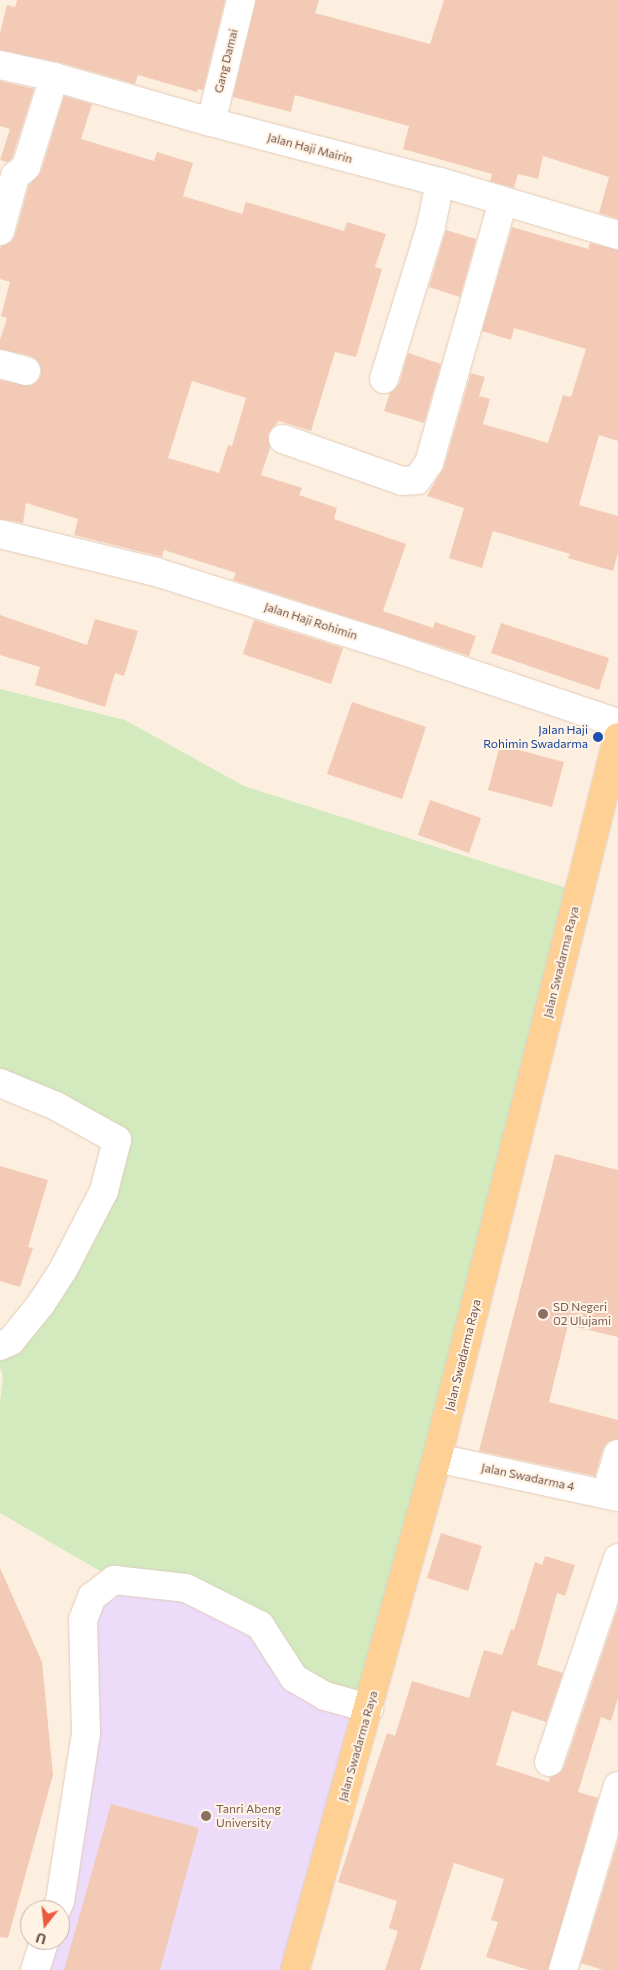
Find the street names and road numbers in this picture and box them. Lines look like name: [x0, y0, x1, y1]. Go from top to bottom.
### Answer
street label: Gang Damai: [211, 27, 241, 95]
street label: Jalan Haji Mairin: [266, 130, 354, 166]
street label: Jalan Haji Rohimin: [263, 599, 359, 643]
street label: Jalan Swadarma Raya: [540, 905, 582, 1019]
street label: Jalan Swadarma Raya: [442, 1298, 484, 1412]
street label: Jalan Swadarma 4: [480, 1460, 576, 1494]
street label: Jalan Swadarma Raya: [335, 1689, 381, 1803]

